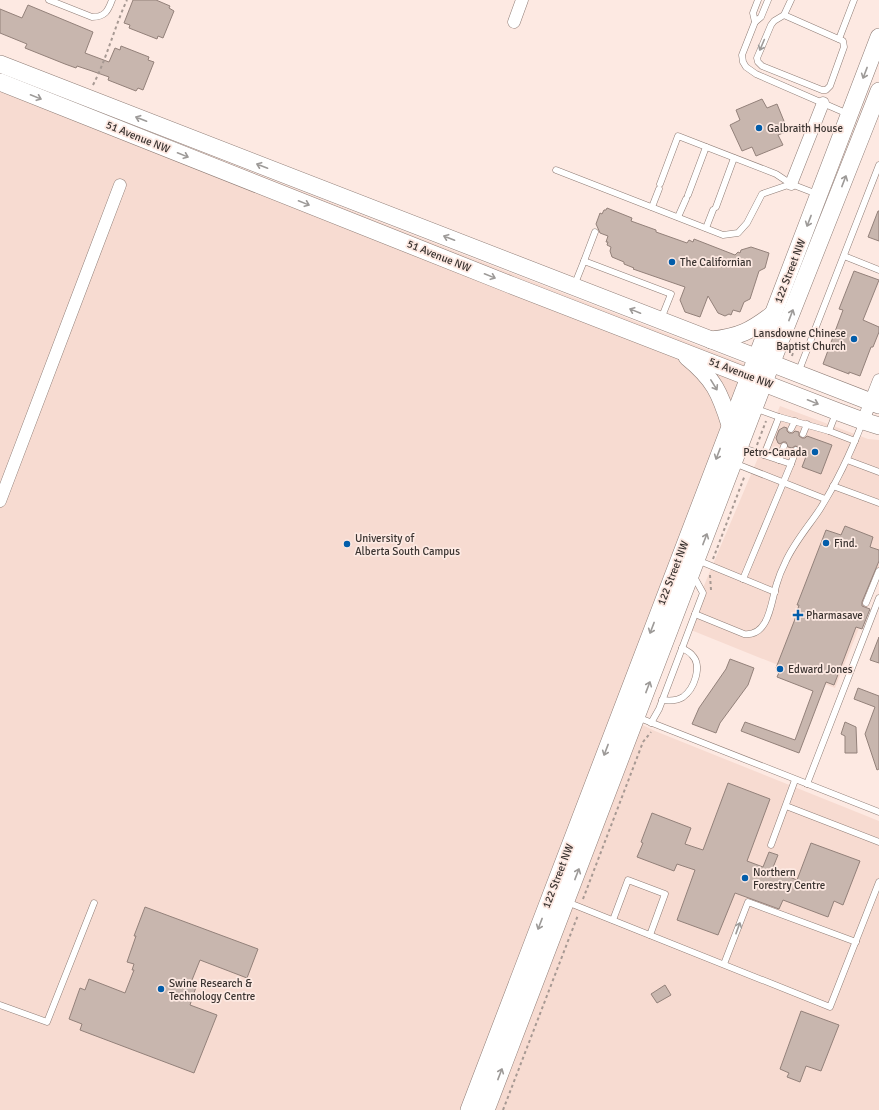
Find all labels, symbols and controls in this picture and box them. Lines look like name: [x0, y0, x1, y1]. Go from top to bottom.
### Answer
one-way arrow: [758, 39, 766, 51]
one-way arrow: [861, 67, 869, 79]
one-way arrow: [30, 93, 42, 101]
one-way arrow: [136, 114, 148, 122]
street label: 51 Avenue NW: [104, 118, 173, 156]
place label: Galbraith House: [767, 122, 843, 135]
marker: Galbraith House: [754, 123, 764, 133]
one-way arrow: [177, 151, 189, 159]
one-way arrow: [257, 161, 269, 169]
one-way arrow: [840, 175, 848, 187]
one-way arrow: [298, 199, 310, 207]
one-way arrow: [804, 214, 812, 226]
one-way arrow: [443, 233, 455, 241]
street label: 122 Street NW: [772, 236, 809, 305]
street label: 51 Avenue NW: [405, 237, 474, 275]
place label: The Californian: [680, 256, 751, 269]
marker: The Californian: [667, 257, 677, 267]
one-way arrow: [484, 273, 496, 281]
one-way arrow: [630, 306, 642, 314]
one-way arrow: [788, 309, 796, 321]
place label: Lansdowne Chinese Baptist Church: [753, 327, 846, 353]
marker: Lansdowne Chinese Baptist Church: [849, 334, 859, 344]
street label: 51 Avenue NW: [707, 355, 776, 391]
one-way arrow: [710, 379, 718, 390]
one-way arrow: [807, 399, 819, 406]
place label: Petro-Canada: [743, 446, 807, 459]
marker: Petro-Canada: [810, 447, 820, 457]
one-way arrow: [714, 448, 722, 460]
place label: University of Alberta South Campus: [355, 532, 460, 558]
one-way arrow: [701, 534, 709, 546]
place label: Find.: [834, 537, 858, 550]
street label: 122 Street NW: [655, 538, 692, 607]
marker: Find.: [821, 538, 831, 548]
marker: University of Alberta South Campus: [342, 539, 352, 549]
place label: Pharmasave: [806, 609, 863, 622]
marker: Pharmasave: [793, 610, 803, 620]
one-way arrow: [648, 622, 656, 634]
place label: Edward Jones: [788, 663, 853, 676]
marker: Edward Jones: [775, 664, 785, 674]
one-way arrow: [645, 681, 653, 693]
one-way arrow: [601, 743, 609, 755]
street label: 122 Street NW: [540, 841, 577, 910]
place label: Northern Forestry Centre: [753, 866, 825, 892]
one-way arrow: [573, 868, 581, 880]
marker: Northern Forestry Centre: [740, 873, 750, 883]
one-way arrow: [535, 917, 543, 929]
one-way arrow: [734, 922, 742, 934]
place label: Swine Research & Technology Centre: [169, 977, 255, 1003]
marker: Swine Research & Technology Centre: [156, 984, 166, 994]
one-way arrow: [497, 1068, 505, 1080]

